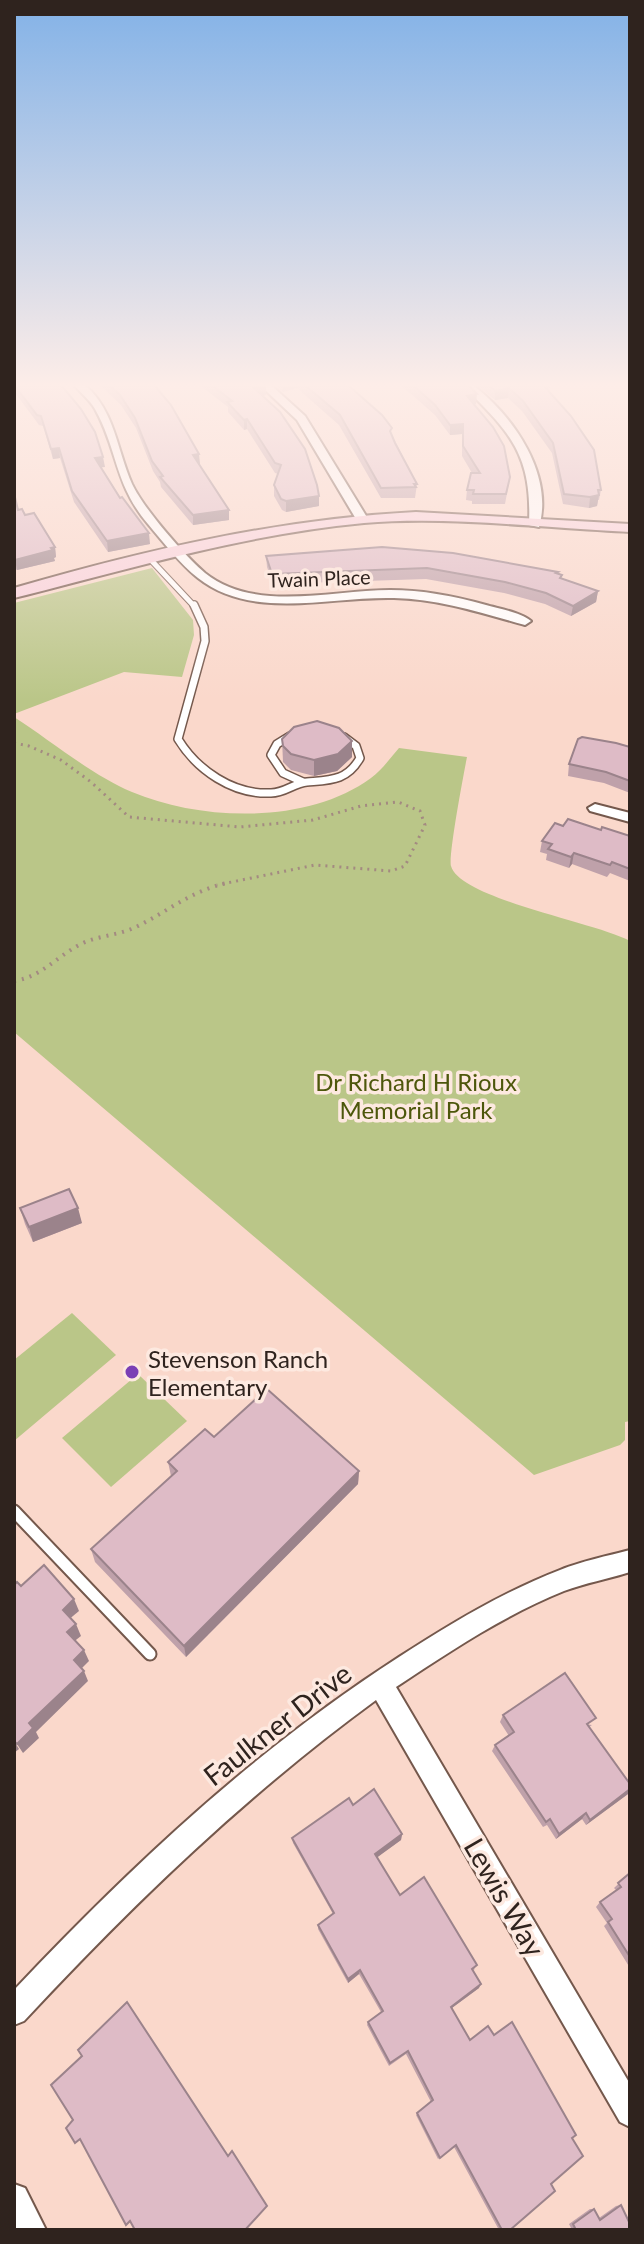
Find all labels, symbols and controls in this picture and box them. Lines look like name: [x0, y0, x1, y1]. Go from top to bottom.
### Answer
street label: Twain Place: [267, 564, 371, 592]
park label: Dr Richard H Rioux Memorial Park: [315, 1067, 517, 1124]
place label: Stevenson Ranch Elementary: [148, 1344, 328, 1401]
marker: Stevenson Ranch Elementary: [123, 1363, 141, 1381]
street label: Faulkner Drive: [196, 1656, 358, 1792]
street label: Lewis Way: [458, 1832, 553, 1963]

